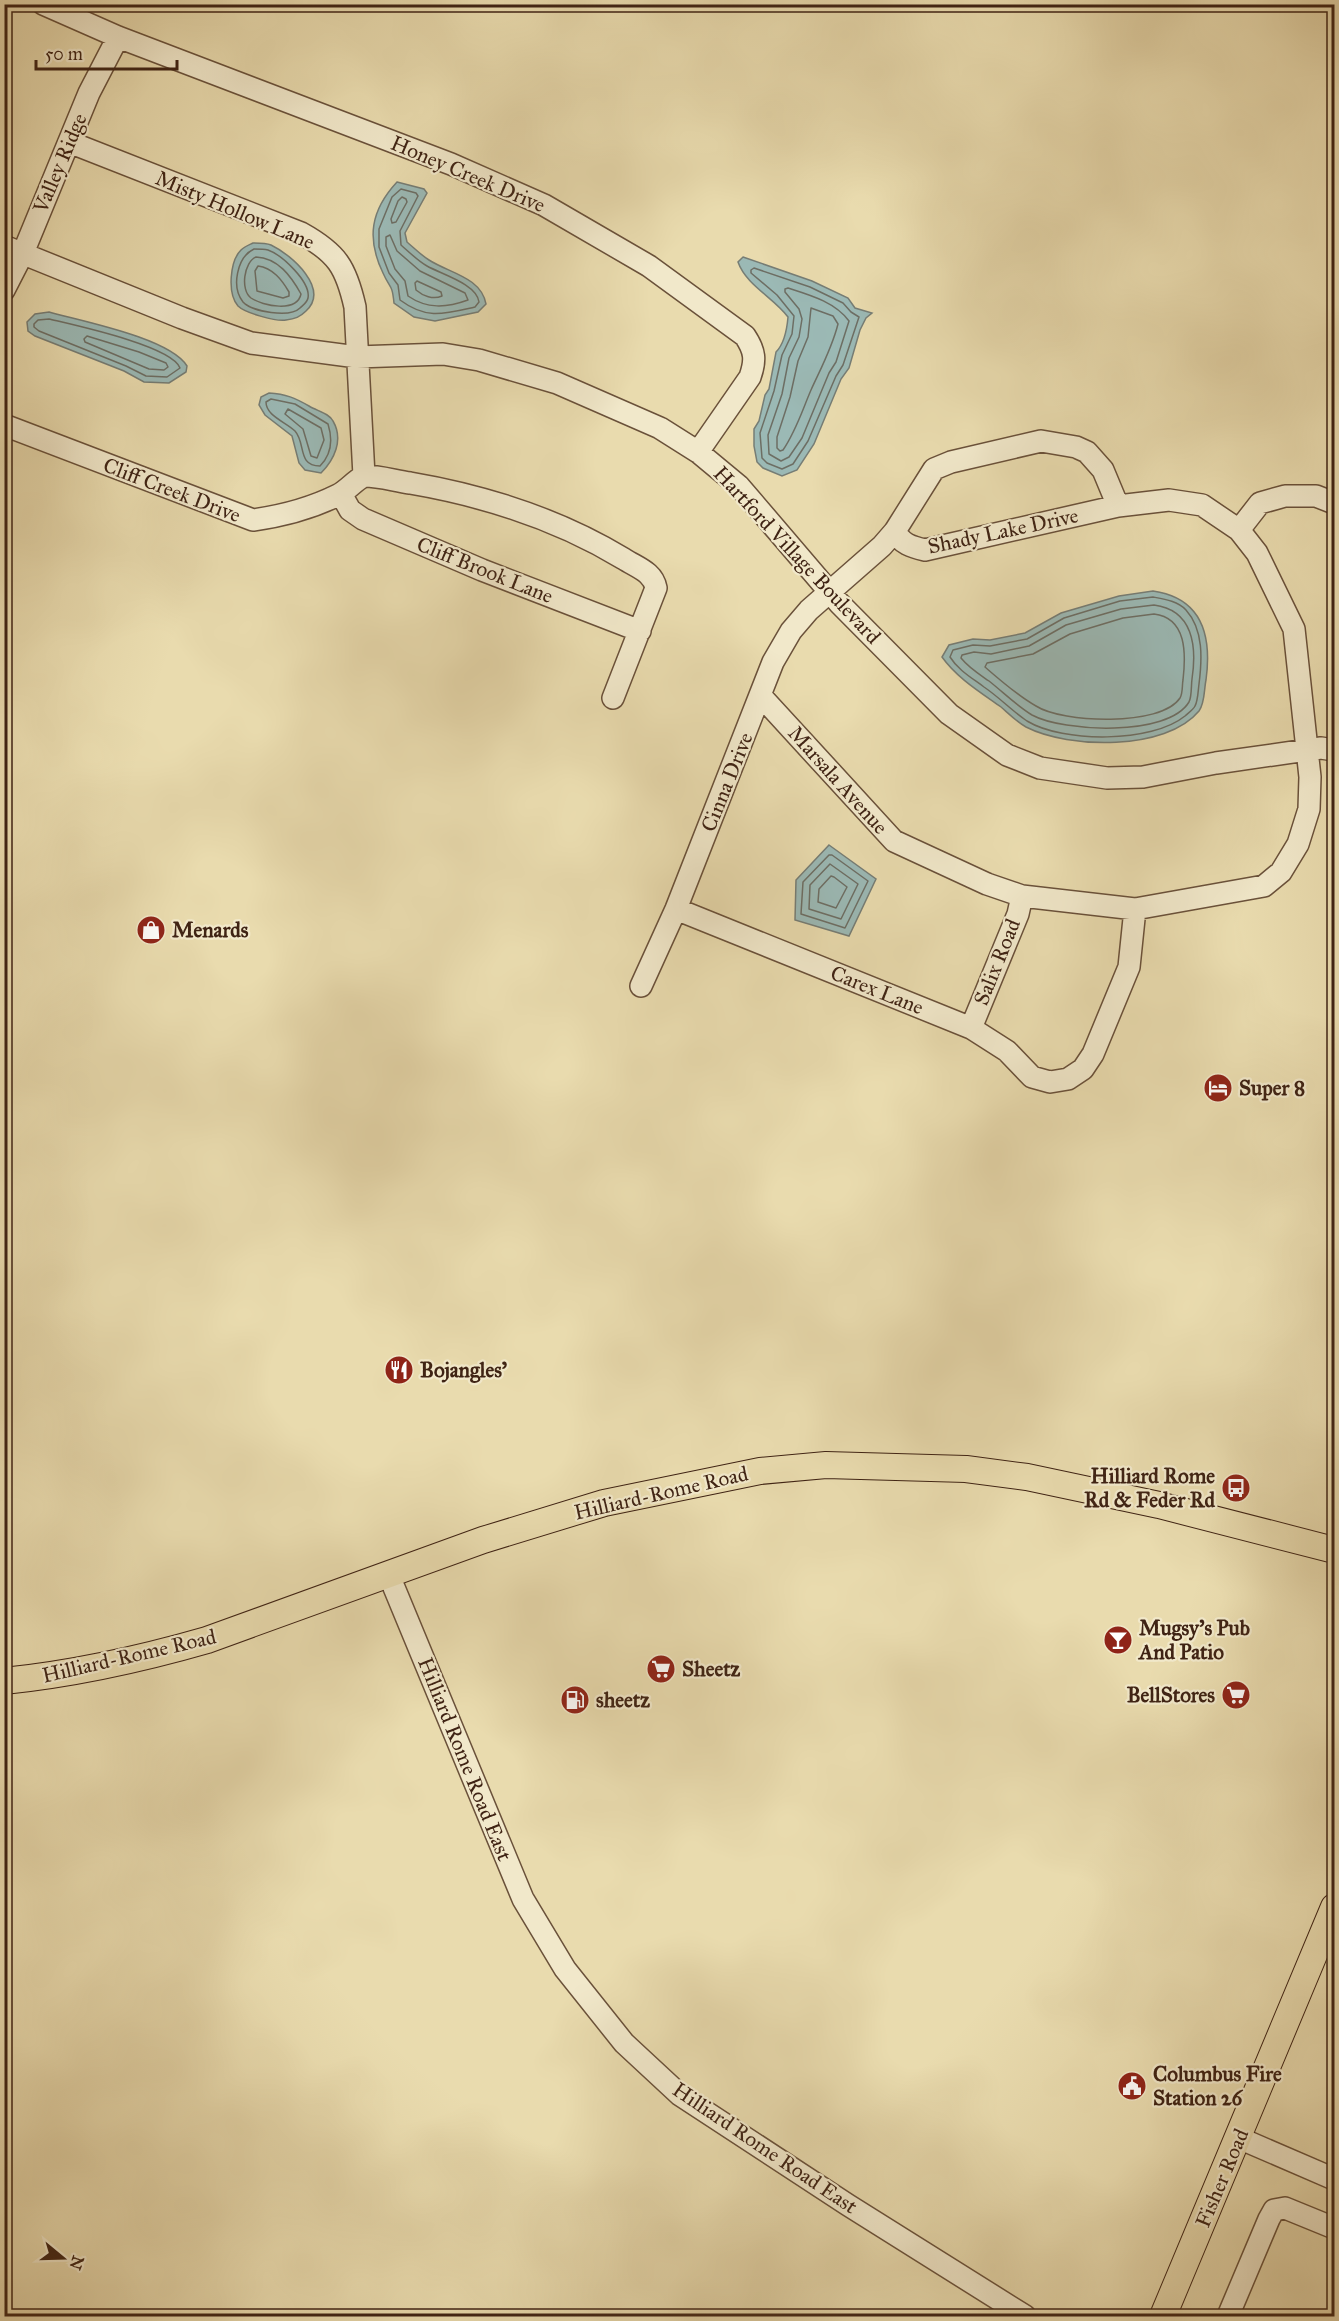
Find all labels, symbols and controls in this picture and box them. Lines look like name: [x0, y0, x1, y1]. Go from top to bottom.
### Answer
scale bar: [36, 33, 177, 71]
text: 50 m: [45, 43, 83, 65]
street label: Valley Ridge: [27, 109, 93, 218]
street label: Honey Creek Drive: [387, 130, 549, 218]
street label: Misty Hollow Lane: [152, 165, 319, 255]
street label: Cliff Creek Drive: [100, 452, 245, 528]
street label: Hartford Village Boulevard: [708, 461, 887, 650]
street label: Shady Lake Drive: [925, 502, 1081, 560]
street label: Cliff Brook Lane: [413, 531, 557, 609]
street label: Marsala Avenue: [782, 720, 894, 840]
street label: Cinna Drive: [695, 728, 759, 835]
shop icon: Menards: [135, 914, 167, 946]
street label: Salix Road: [968, 915, 1026, 1009]
place label: Menards: [172, 917, 249, 943]
street label: Carex Lane: [827, 960, 928, 1020]
hotel icon: Super 8: [1202, 1072, 1234, 1104]
place label: Super 8: [1239, 1075, 1305, 1101]
restaurant icon: Bojangles': [383, 1354, 415, 1386]
place label: Bojangles': [420, 1357, 508, 1383]
street label: Hilliard-Rome Road: [571, 1460, 751, 1526]
place label: Hilliard Rome Rd & Feder Rd: [1084, 1463, 1215, 1513]
bus stop icon: Hilliard Rome Rd & Feder Rd: [1220, 1472, 1252, 1504]
place label: Mugsy's Pub And Patio: [1137, 1615, 1250, 1665]
street label: Hilliard-Rome Road: [39, 1623, 219, 1689]
bar icon: Mugsy's Pub And Patio: [1102, 1624, 1134, 1656]
street label: Hilliard Rome Road East: [412, 1653, 518, 1865]
supermarket icon: Sheetz: [645, 1653, 677, 1685]
place label: Sheetz: [682, 1656, 741, 1682]
supermarket icon: BellStores: [1220, 1679, 1252, 1711]
place label: BellStores: [1127, 1682, 1215, 1708]
fuel station icon: sheetz: [559, 1684, 591, 1716]
place label: sheetz: [596, 1687, 650, 1713]
place label: Columbus Fire Station 26: [1153, 2061, 1282, 2111]
public building icon: Columbus Fire Station 26: [1116, 2070, 1148, 2102]
street label: Hilliard Rome Road East: [668, 2076, 863, 2220]
street label: Fisher Road: [1190, 2124, 1255, 2231]
north arrow: [33, 2228, 93, 2288]
text: N: [65, 2253, 88, 2273]

